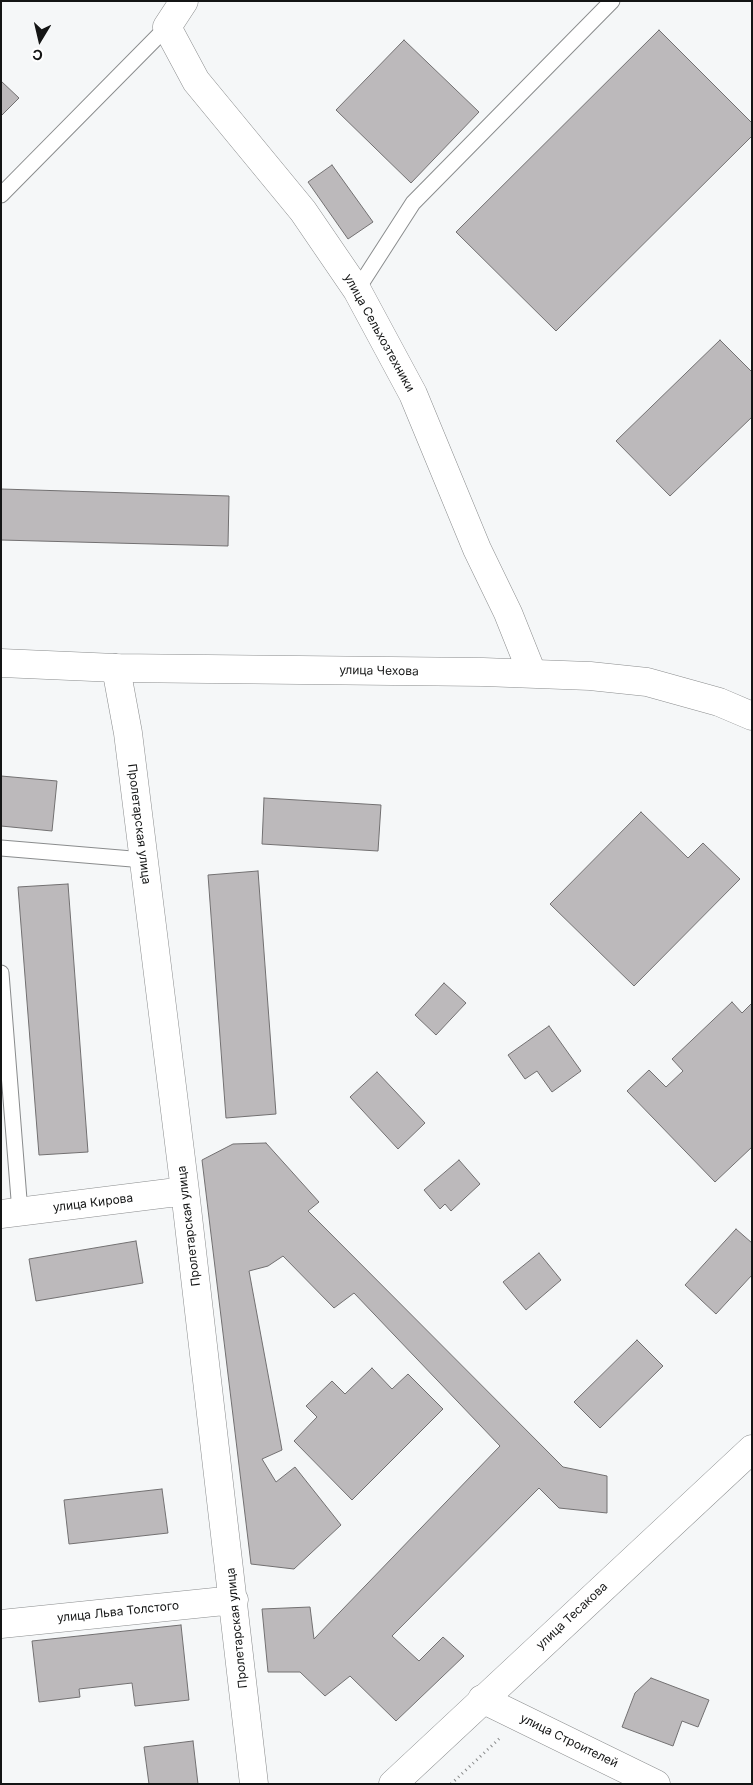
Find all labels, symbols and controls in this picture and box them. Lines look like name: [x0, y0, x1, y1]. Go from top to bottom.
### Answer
north arrow: [15, 15, 65, 65]
text: С: [31, 46, 44, 65]
street label: улица Сельхозтехники: [341, 272, 417, 394]
street label: улица Чехова: [339, 663, 419, 679]
street label: Пролетарская улица: [124, 763, 154, 885]
street label: Пролетарская улица: [174, 1165, 204, 1287]
street label: улица Кирова: [52, 1191, 134, 1215]
street label: Пролетарская улица: [224, 1567, 250, 1689]
street label: улица Тесакова: [533, 1579, 611, 1653]
street label: улица Льва Толстого: [56, 1598, 180, 1626]
street label: улица Строителей: [518, 1711, 620, 1771]

